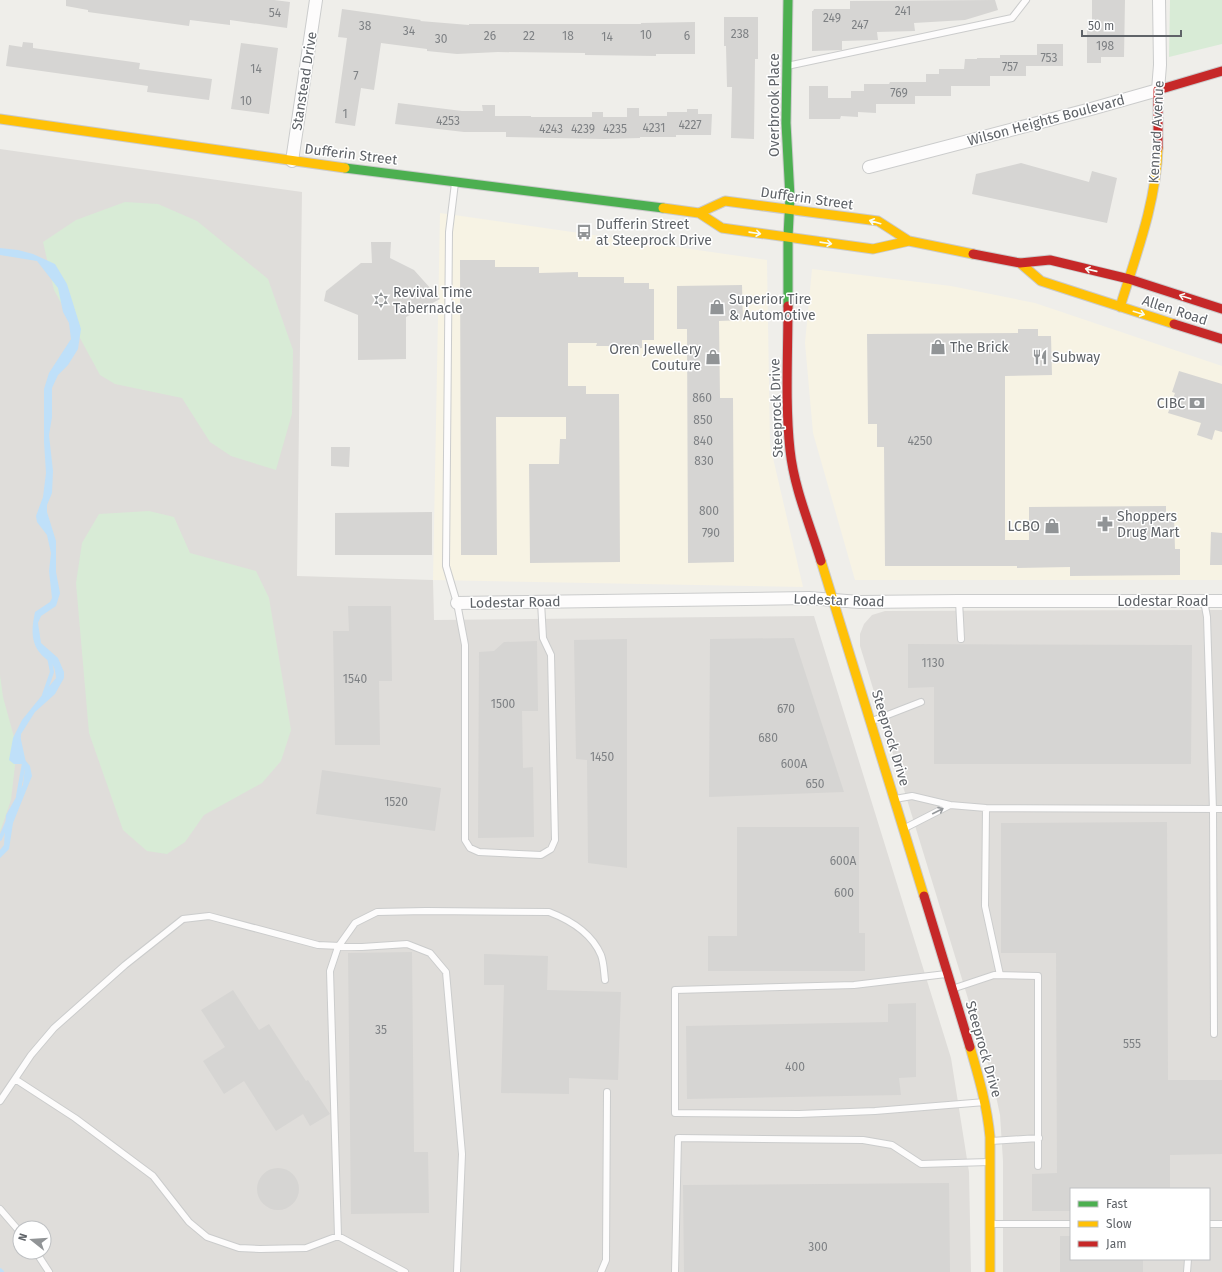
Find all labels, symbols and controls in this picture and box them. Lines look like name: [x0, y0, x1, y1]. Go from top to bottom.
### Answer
house number: 241: [895, 4, 911, 18]
house number: 54: [269, 6, 282, 20]
house number: 249: [823, 11, 841, 25]
scale bar: [1082, 12, 1181, 38]
house number: 247: [851, 18, 869, 32]
house number: 38: [359, 19, 372, 33]
text: 50 m: [1088, 19, 1114, 33]
house number: 34: [403, 24, 416, 38]
house number: 238: [731, 27, 750, 41]
house number: 10: [640, 28, 652, 42]
house number: 26: [484, 29, 496, 43]
house number: 22: [523, 29, 535, 43]
house number: 18: [562, 29, 574, 43]
house number: 6: [684, 29, 690, 43]
street label: Stanstead Drive: [288, 30, 321, 132]
house number: 14: [601, 30, 613, 44]
house number: 30: [435, 32, 448, 46]
house number: 198: [1096, 39, 1114, 53]
house number: 753: [1040, 51, 1058, 65]
street label: Overbrook Place: [766, 53, 783, 157]
house number: 757: [1002, 60, 1018, 74]
house number: 14: [250, 62, 262, 76]
house number: 7: [353, 69, 359, 83]
street label: Kennard Avenue: [1145, 80, 1168, 184]
house number: 769: [890, 86, 908, 100]
street label: Wilson Heights Boulevard: [966, 91, 1127, 150]
house number: 10: [240, 94, 252, 108]
house number: 1: [342, 107, 348, 121]
house number: 4253: [436, 114, 460, 128]
house number: 4227: [678, 118, 702, 132]
house number: 4231: [643, 121, 665, 135]
house number: 4243: [539, 122, 563, 136]
house number: 4239: [571, 122, 595, 136]
house number: 4235: [603, 122, 627, 136]
street label: Dufferin Street: [304, 140, 399, 169]
street label: Dufferin Street: [760, 184, 855, 214]
place label: Dufferin Street at Steeprock Drive: [596, 216, 712, 249]
one-way arrow: [869, 218, 882, 225]
bus stop icon: Dufferin Street at Steeprock Drive: [575, 223, 593, 241]
one-way arrow: [748, 229, 761, 237]
one-way arrow: [819, 239, 832, 247]
one-way arrow: [1085, 265, 1098, 273]
place label: Revival Time Tabernacle: [393, 284, 472, 317]
synagogue icon: Revival Time Tabernacle: [372, 291, 390, 309]
place label: Superior Tire & Automotive: [729, 291, 816, 324]
street label: Allen Road: [1140, 292, 1210, 329]
one-way arrow: [1179, 292, 1191, 300]
shop icon: Superior Tire & Automotive: [708, 298, 726, 316]
one-way arrow: [1132, 310, 1145, 317]
shop icon: The Brick: [929, 338, 947, 356]
place label: The Brick: [950, 339, 1009, 356]
place label: Oren Jewellery Couture: [609, 341, 701, 374]
shop icon: Oren Jewellery Couture: [704, 348, 722, 366]
restaurant icon: Subway: [1031, 348, 1049, 366]
place label: Subway: [1052, 349, 1100, 366]
street label: Steeprock Drive: [766, 358, 787, 458]
house number: 860: [692, 391, 712, 405]
bank icon: CIBC: [1188, 394, 1206, 412]
place label: CIBC: [1157, 395, 1185, 412]
house number: 850: [693, 413, 713, 427]
house number: 840: [693, 434, 713, 448]
house number: 4250: [908, 434, 933, 448]
house number: 830: [694, 454, 714, 468]
house number: 800: [699, 504, 719, 518]
place label: Shoppers Drug Mart: [1117, 508, 1180, 541]
pharmacy icon: Shoppers Drug Mart: [1096, 515, 1114, 533]
shop icon: LCBO: [1043, 517, 1061, 535]
place label: LCBO: [1008, 518, 1040, 535]
house number: 790: [702, 526, 720, 540]
street label: Lodestar Road: [793, 590, 885, 611]
street label: Lodestar Road: [469, 593, 561, 612]
street label: Lodestar Road: [1117, 593, 1209, 610]
house number: 1130: [922, 656, 945, 670]
house number: 1540: [343, 672, 367, 686]
street label: Steeprock Drive: [868, 688, 913, 788]
house number: 1500: [491, 697, 516, 711]
house number: 670: [777, 702, 795, 716]
house number: 680: [758, 731, 778, 745]
house number: 1450: [590, 750, 614, 764]
house number: 600A: [781, 757, 807, 771]
house number: 650: [805, 777, 825, 791]
house number: 1520: [384, 795, 408, 809]
one-way arrow: [932, 807, 944, 814]
house number: 600A: [830, 854, 856, 868]
house number: 600: [834, 886, 854, 900]
street label: Steeprock Drive: [962, 999, 1005, 1099]
house number: 35: [375, 1023, 387, 1037]
house number: 555: [1123, 1037, 1141, 1051]
house number: 400: [785, 1060, 805, 1074]
legend: [1070, 1188, 1210, 1260]
text: Fast: [1106, 1197, 1128, 1211]
text: Slow: [1106, 1217, 1132, 1231]
north arrow: [12, 1220, 52, 1260]
text: N: [16, 1232, 30, 1243]
text: Jam: [1106, 1237, 1126, 1251]
house number: 300: [808, 1240, 828, 1254]

